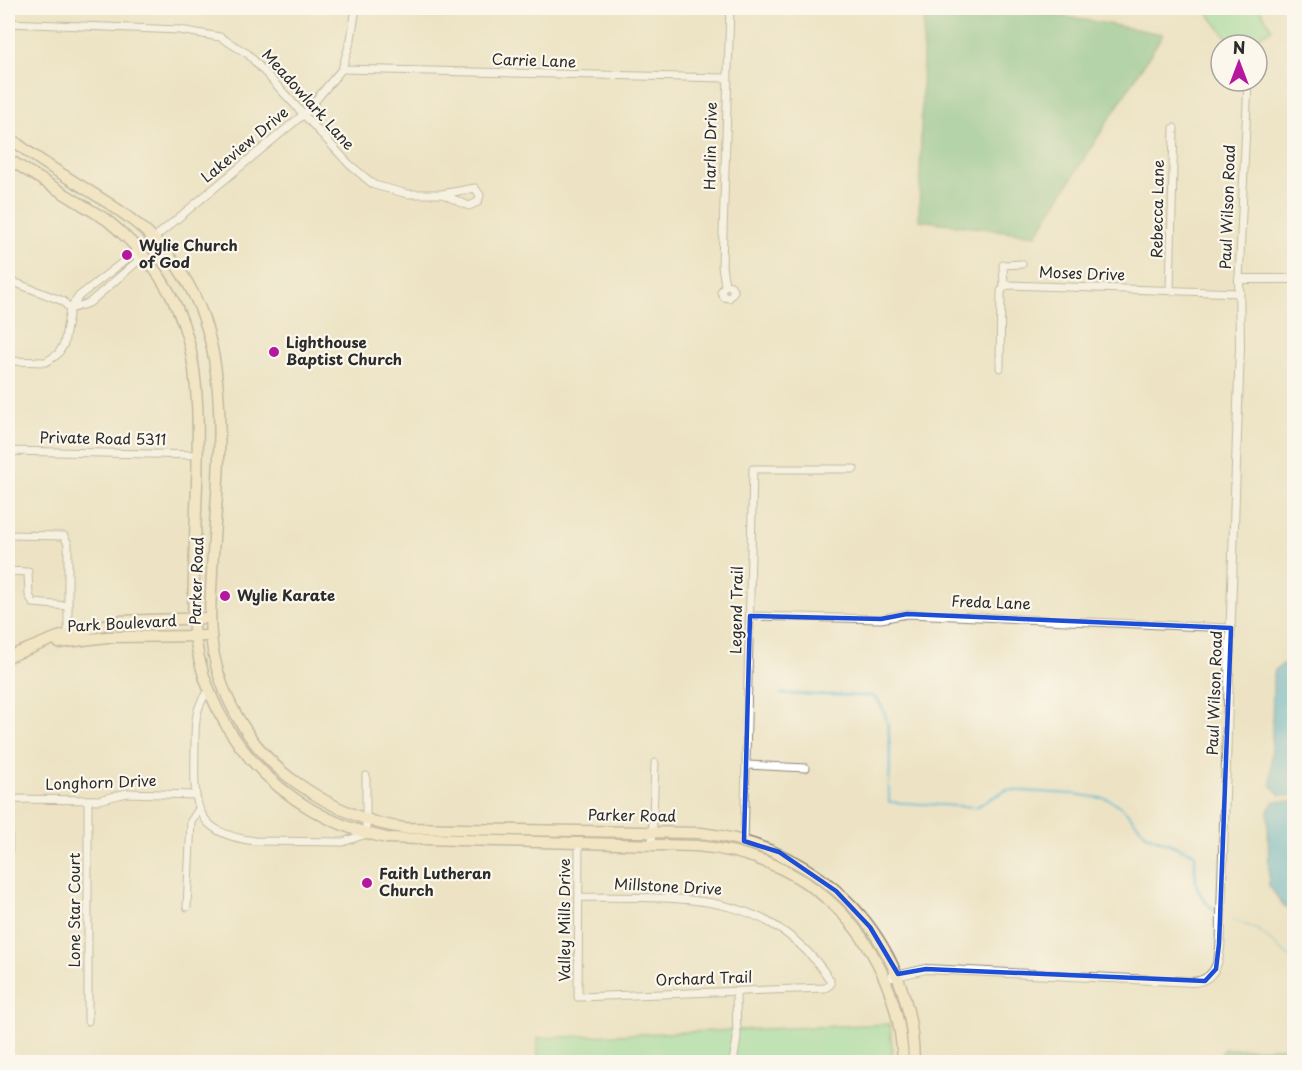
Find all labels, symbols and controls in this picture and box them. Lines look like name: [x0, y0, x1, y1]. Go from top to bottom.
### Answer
north arrow: [1209, 33, 1269, 93]
text: N: [1233, 35, 1245, 59]
street label: Meadowlark Lane: [257, 43, 361, 155]
street label: Carrie Lane: [491, 47, 577, 72]
street label: Lakeview Drive: [195, 100, 293, 187]
street label: Harlin Drive: [697, 102, 722, 190]
street label: Paul Wilson Road: [1213, 144, 1240, 270]
street label: Rebecca Lane: [1144, 159, 1169, 259]
place label: Wylie Church of God: [139, 233, 238, 273]
marker: Wylie Church of God: [120, 248, 134, 262]
street label: Moses Drive: [1038, 260, 1126, 286]
place label: Lighthouse Baptist Church: [286, 330, 402, 370]
marker: Lighthouse Baptist Church: [267, 345, 281, 359]
street label: Private Road 5311: [39, 425, 167, 450]
street label: Parker Road: [182, 536, 209, 626]
street label: Legend Trail: [723, 566, 748, 654]
place label: Wylie Karate: [237, 583, 335, 606]
marker: Wylie Karate: [218, 589, 232, 603]
street label: Freda Lane: [951, 589, 1031, 614]
street label: Park Boulevard: [67, 608, 177, 637]
street label: Paul Wilson Road: [1200, 630, 1227, 756]
street label: Longhorn Drive: [45, 768, 157, 795]
street label: Parker Road: [588, 802, 677, 827]
street label: Lone Star Court: [62, 853, 85, 967]
street label: Valley Mills Drive: [552, 858, 575, 982]
place label: Faith Lutheran Church: [379, 861, 491, 901]
street label: Millstone Drive: [614, 871, 723, 900]
marker: Faith Lutheran Church: [360, 876, 374, 890]
street label: Orchard Trail: [655, 964, 753, 991]

